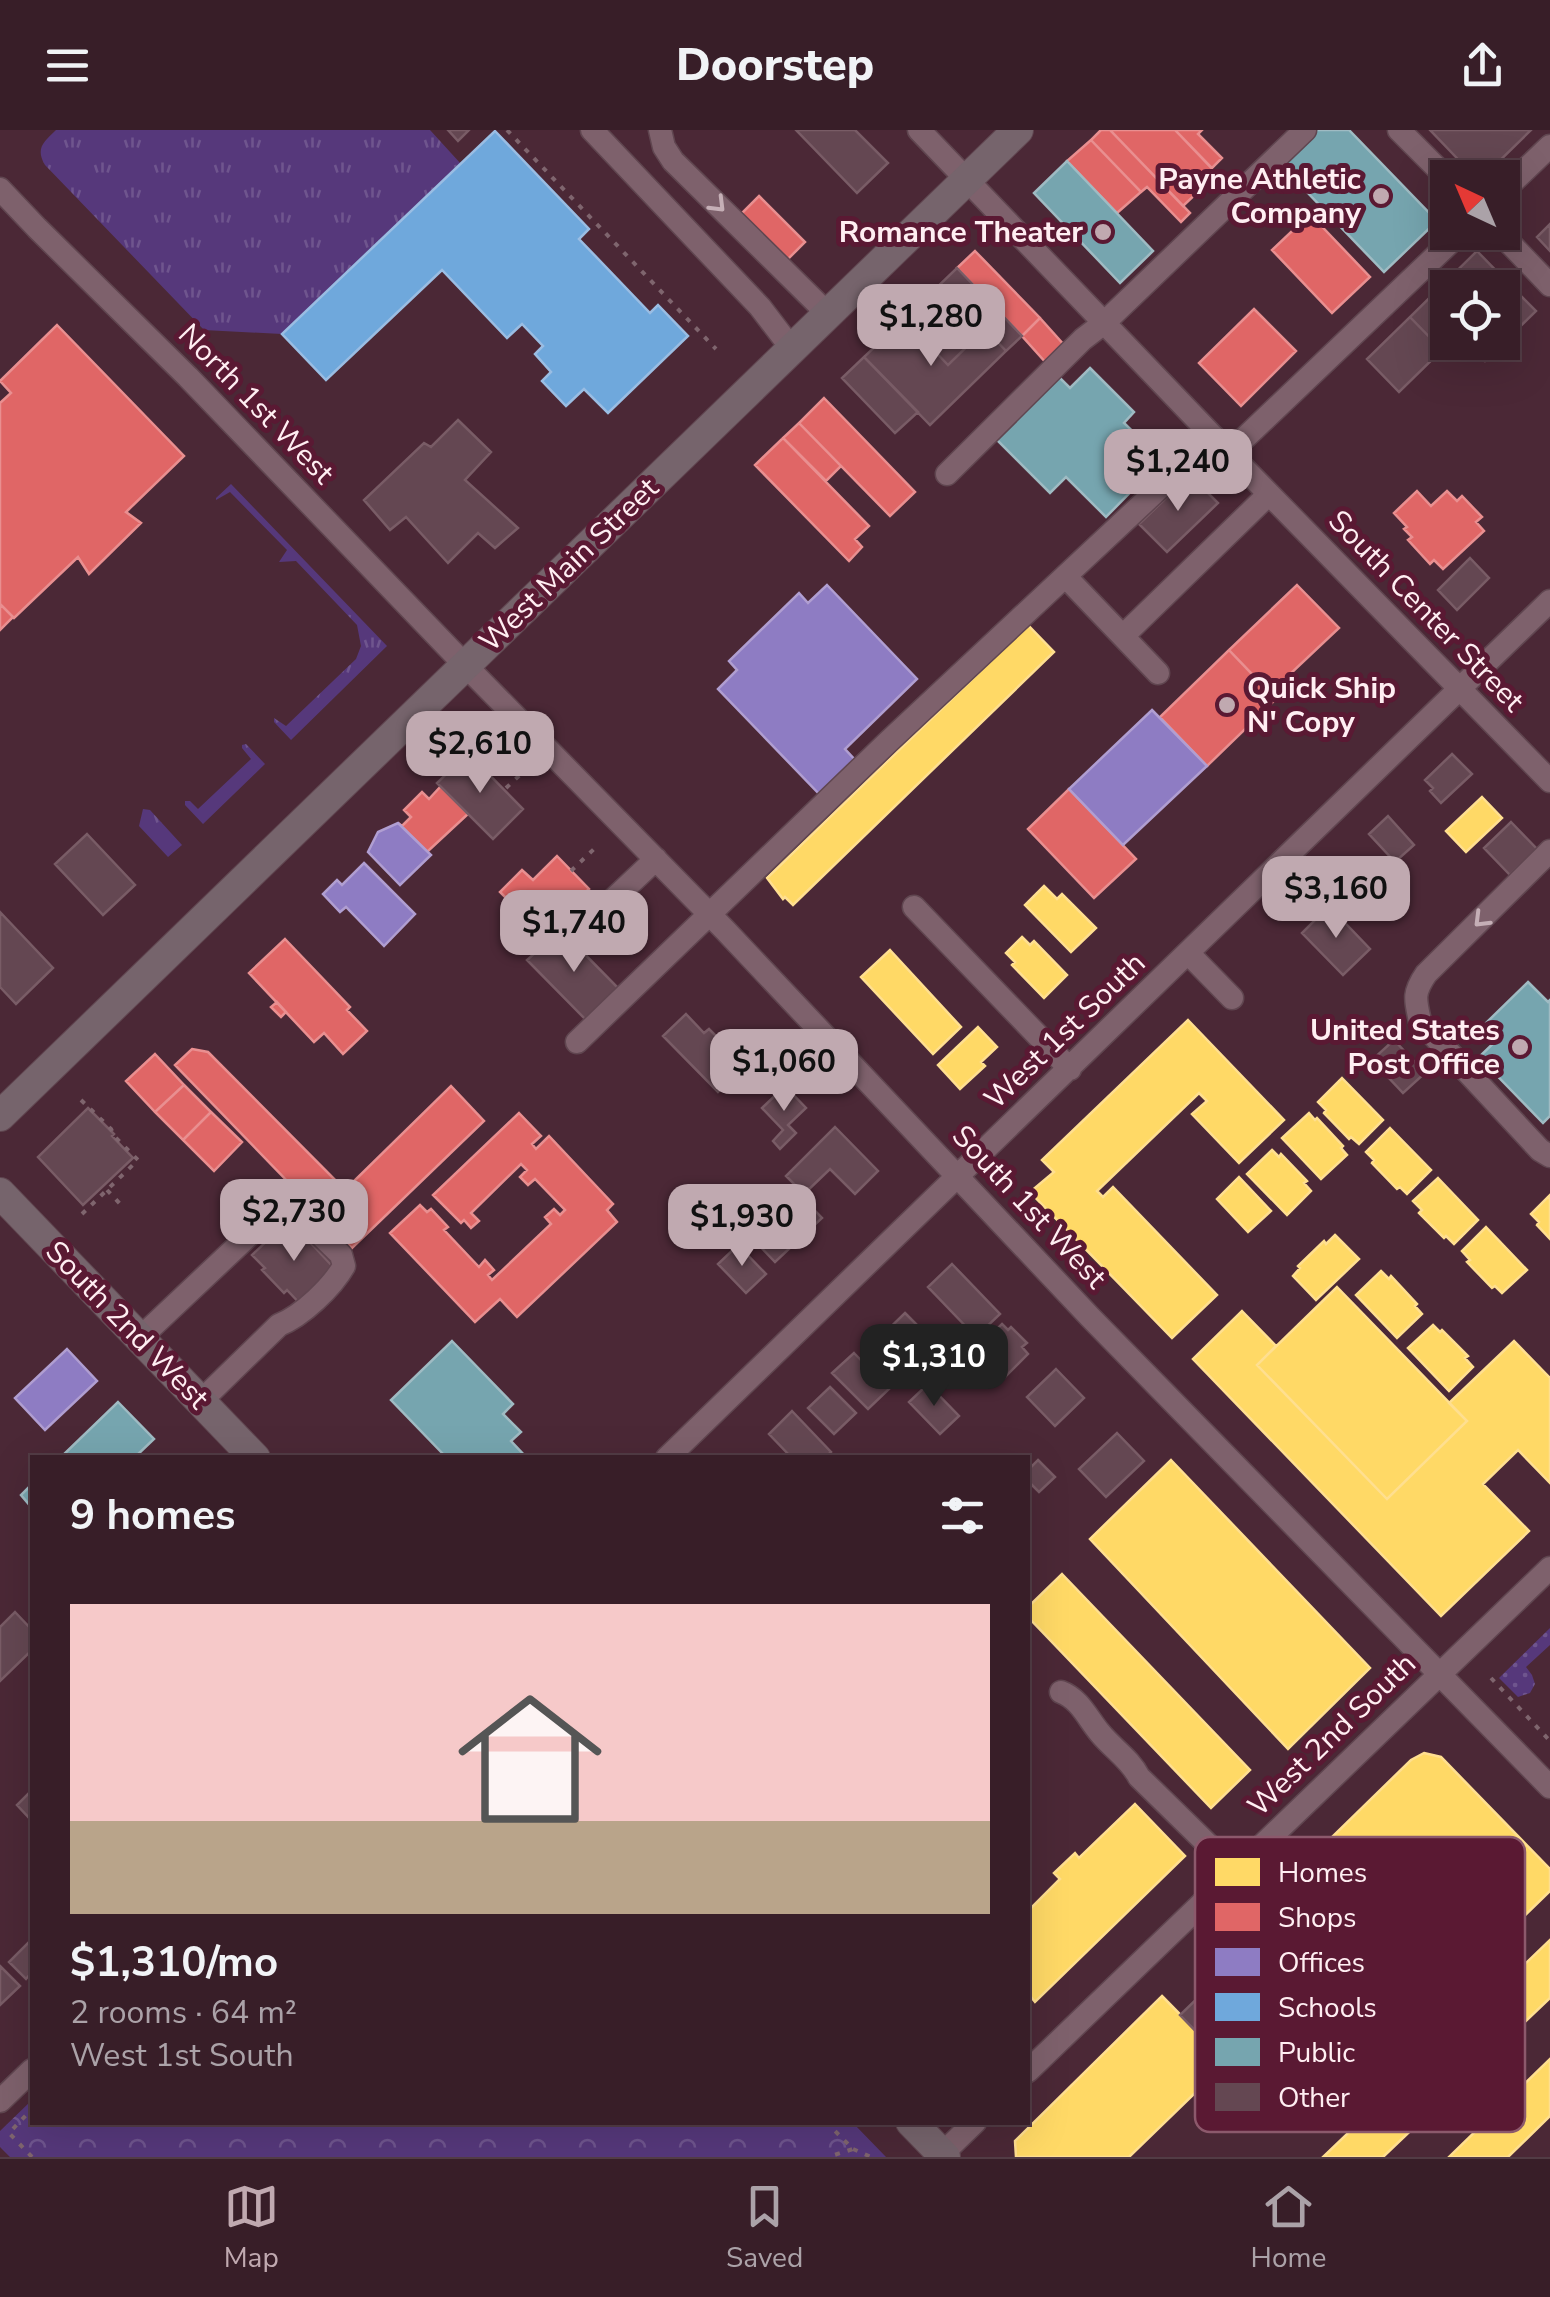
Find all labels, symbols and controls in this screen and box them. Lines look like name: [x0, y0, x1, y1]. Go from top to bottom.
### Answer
text: Doorstep: [676, 35, 874, 96]
icon: menu: [40, 38, 95, 93]
icon: share: [1455, 38, 1510, 93]
place label: Payne Athletic Company: [1158, 159, 1361, 234]
north arrow: [1430, 160, 1520, 250]
map controls: [1430, 160, 1520, 360]
marker: Payne Athletic Company: [1370, 185, 1392, 207]
one-way arrow: [707, 193, 725, 211]
place label: Romance Theater: [839, 212, 1083, 253]
marker: Romance Theater: [1092, 221, 1114, 243]
button: locate: [1430, 270, 1520, 360]
pin: $1,280: [850, 284, 1012, 369]
text: $1,280: [879, 295, 983, 338]
street label: North 1st West: [169, 315, 343, 493]
pin: $1,240: [1097, 429, 1259, 514]
text: $1,240: [1126, 440, 1230, 483]
street label: West Main Street: [470, 468, 668, 661]
street label: South Center Street: [1319, 501, 1533, 721]
place label: Quick Ship N' Copy: [1247, 668, 1396, 743]
marker: Quick Ship N' Copy: [1216, 694, 1238, 716]
pin: $2,610: [399, 711, 561, 796]
text: $2,610: [428, 722, 532, 765]
pin: $3,160: [1255, 856, 1417, 941]
text: $3,160: [1284, 867, 1388, 910]
pin: $1,740: [493, 890, 655, 975]
text: $1,740: [522, 901, 626, 944]
one-way arrow: [1474, 908, 1492, 926]
street label: West 1st South: [975, 943, 1155, 1119]
place label: United States Post Office: [1310, 1010, 1500, 1085]
pin: $1,060: [703, 1029, 865, 1114]
marker: United States Post Office: [1509, 1036, 1531, 1058]
text: $1,060: [732, 1040, 836, 1083]
street label: South 1st West: [942, 1116, 1116, 1298]
pin: $2,730: [213, 1179, 375, 1264]
pin: $1,930: [661, 1184, 823, 1269]
text: $2,730: [242, 1190, 346, 1233]
text: $1,930: [690, 1195, 794, 1238]
street label: South 2nd West: [36, 1232, 218, 1419]
pin: $1,310: [853, 1324, 1015, 1409]
text: $1,310: [882, 1335, 986, 1378]
text: 9 homes: [70, 1487, 235, 1544]
icon: filters: [935, 1488, 990, 1543]
street label: West 2nd South: [1239, 1644, 1425, 1826]
icon: home: [440, 1669, 620, 1849]
legend: [1195, 1837, 1525, 2132]
text: Homes: [1278, 1854, 1367, 1892]
text: Shops: [1278, 1899, 1356, 1937]
text: $1,310/mo: [70, 1934, 278, 1991]
text: Offices: [1278, 1944, 1365, 1982]
text: Schools: [1278, 1989, 1377, 2027]
text: 2 rooms · 64 m²: [70, 1991, 297, 2034]
text: West 1st South: [70, 2034, 294, 2077]
text: Public: [1278, 2034, 1355, 2072]
text: Other: [1278, 2079, 1350, 2117]
tab: Map: [224, 2179, 279, 2277]
tab: Saved: [726, 2179, 803, 2277]
tab: Home: [1251, 2179, 1326, 2277]

